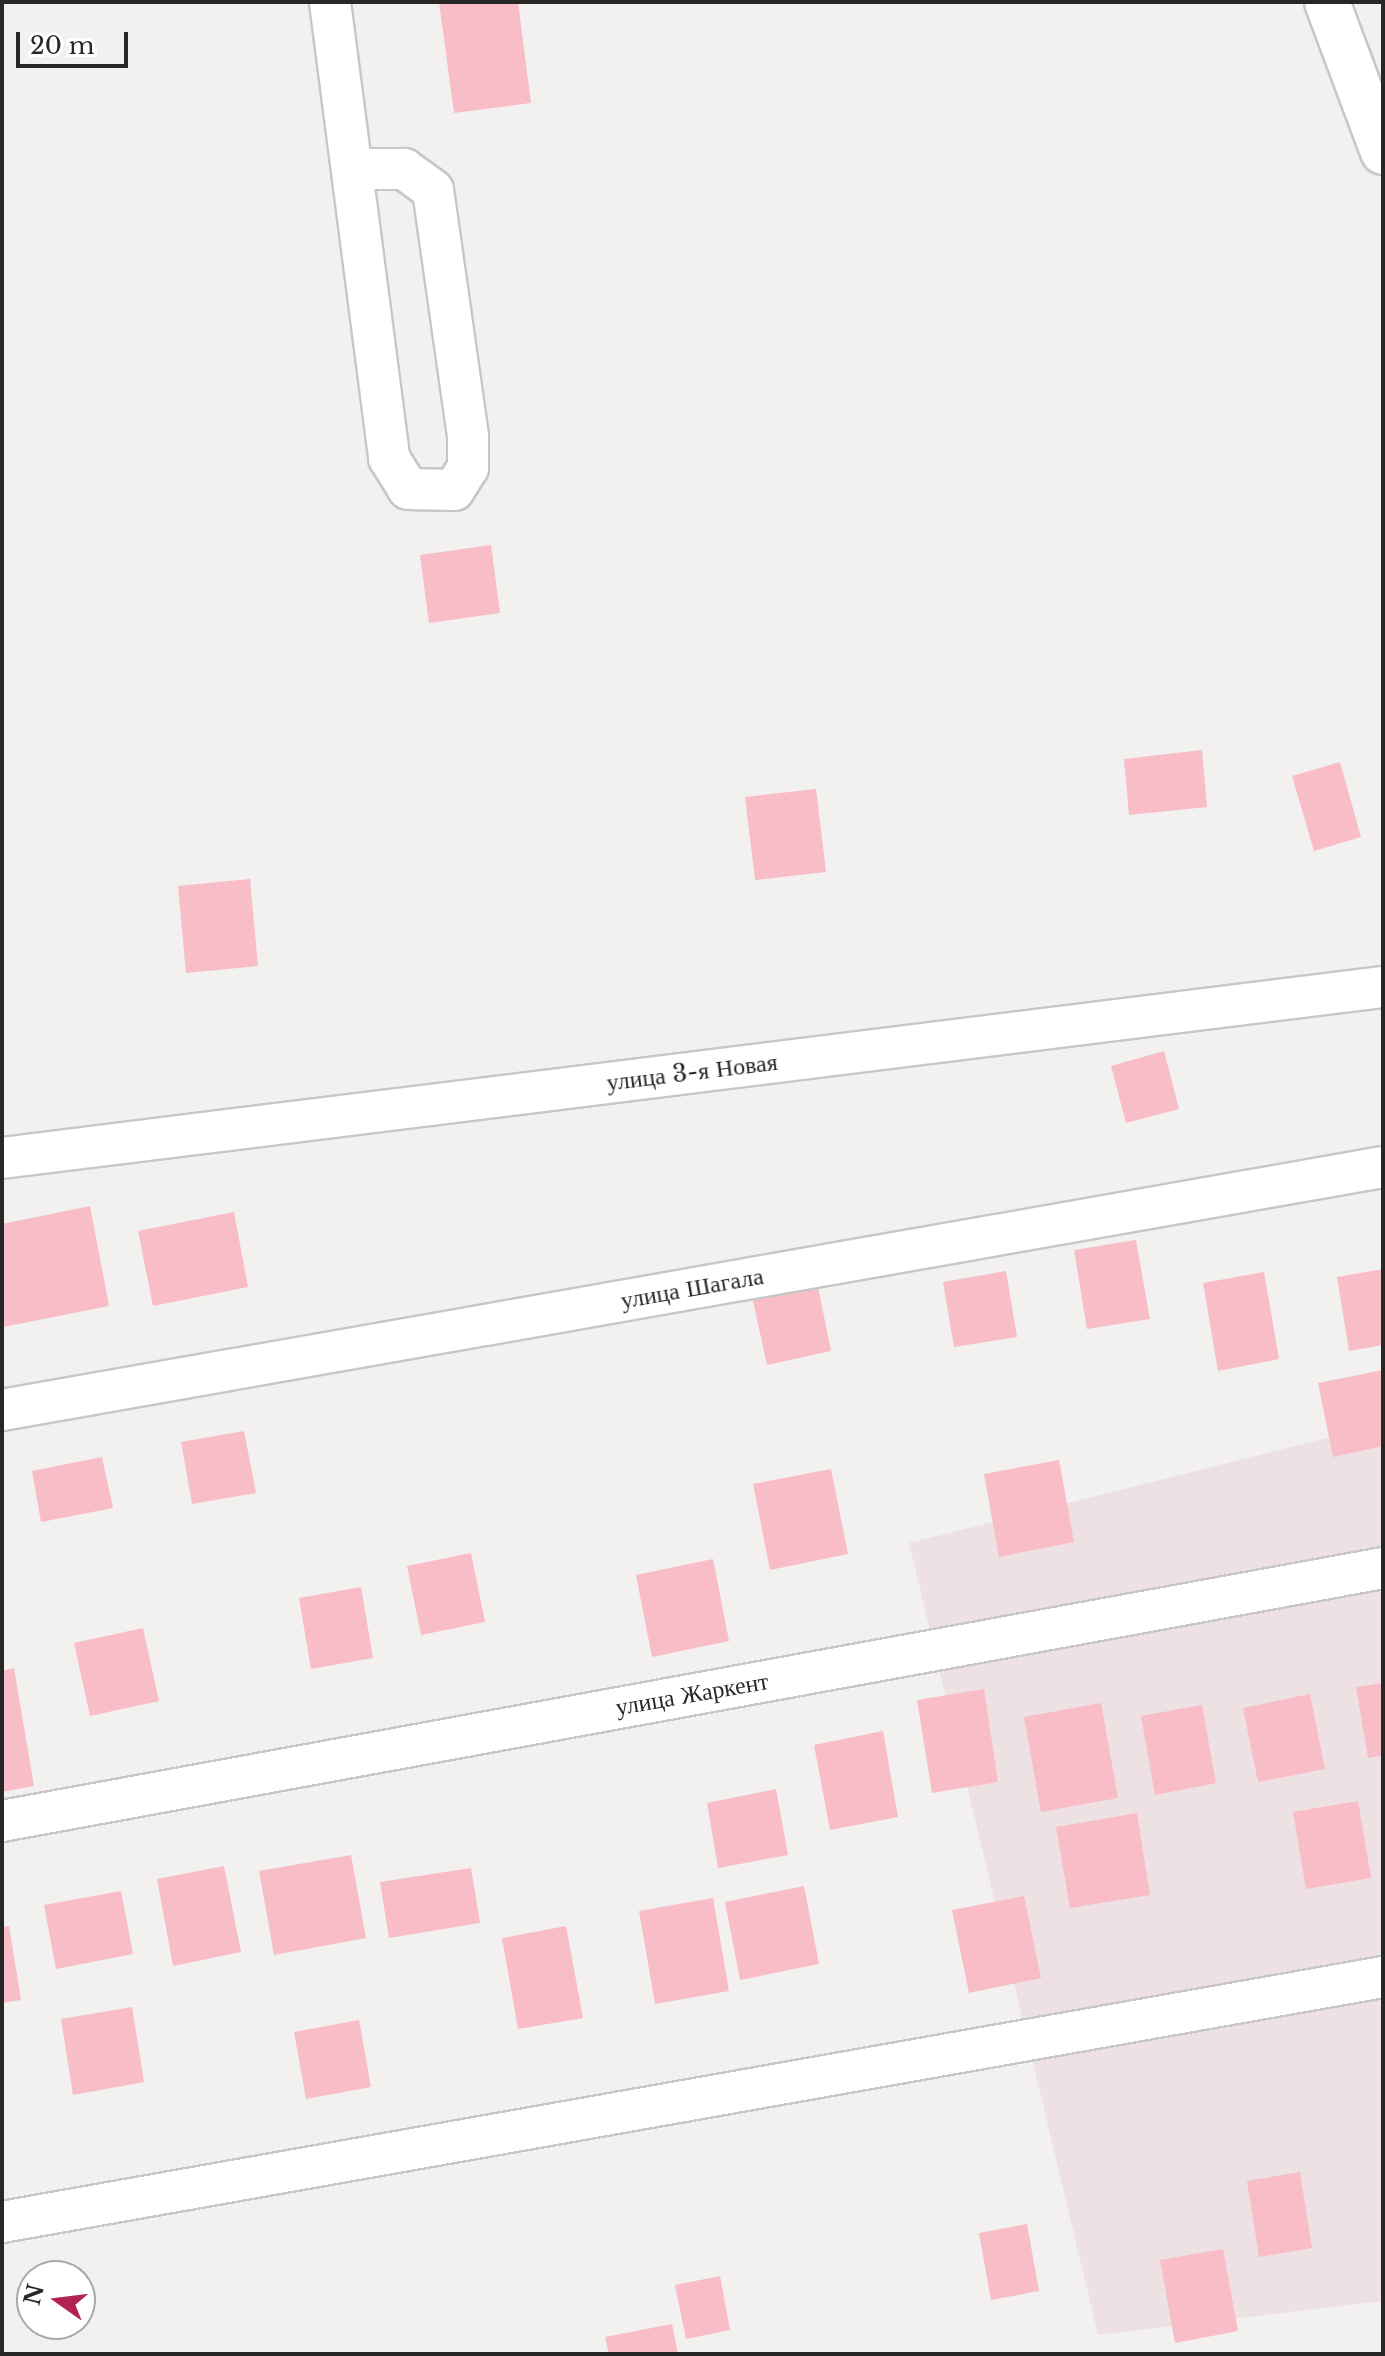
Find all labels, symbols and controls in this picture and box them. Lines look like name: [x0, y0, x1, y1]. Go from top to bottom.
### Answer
scale bar: [20, 16, 132, 66]
text: 20 m: [30, 31, 95, 60]
street label: улица 3-я Новая: [605, 1047, 779, 1097]
street label: улица Шагала: [618, 1261, 766, 1315]
street label: улица Жаркент: [613, 1666, 771, 1722]
north arrow: [16, 2260, 96, 2340]
text: N: [19, 2281, 50, 2308]

